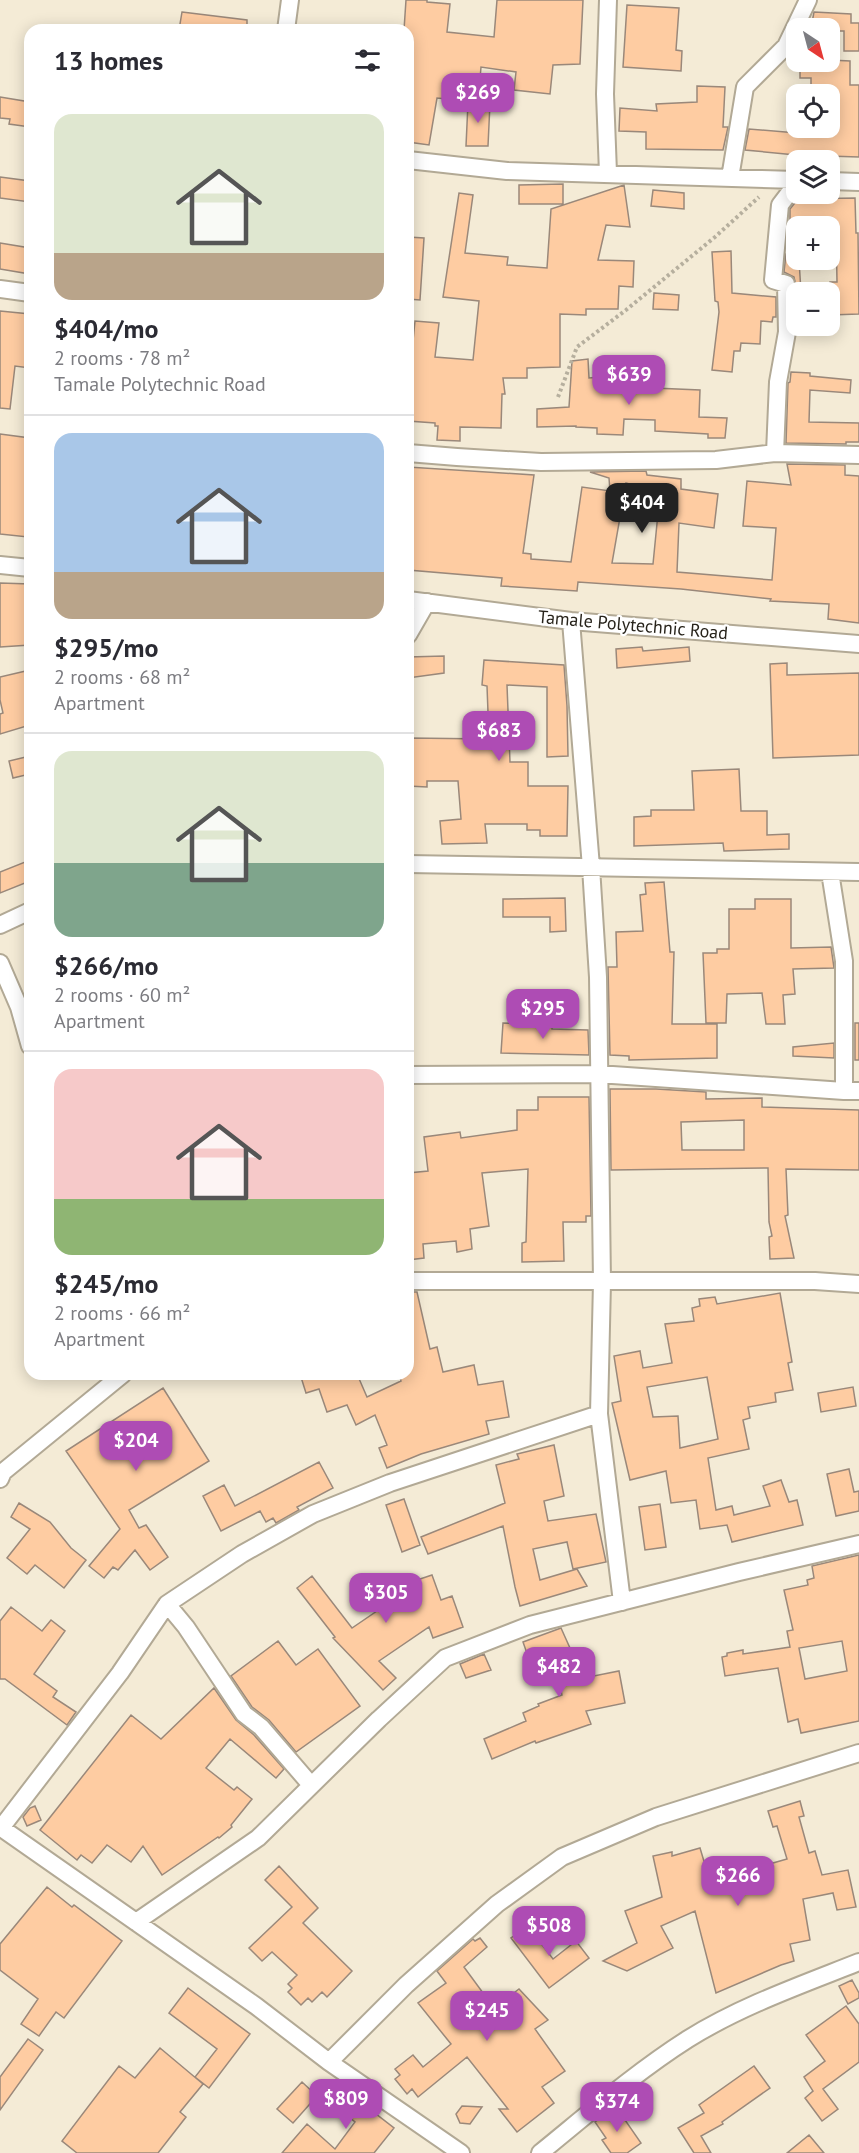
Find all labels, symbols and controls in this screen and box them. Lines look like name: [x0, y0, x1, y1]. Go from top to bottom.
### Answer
north arrow: [786, 18, 840, 72]
map controls: [786, 18, 840, 336]
text: 13 homes: [54, 44, 163, 77]
icon: filters: [351, 44, 384, 77]
pin: $269: [442, 73, 514, 124]
text: $269: [455, 79, 501, 105]
button: locate: [786, 84, 840, 138]
button: layers: [786, 150, 840, 204]
icon: home: [165, 153, 273, 261]
button: +: [786, 216, 840, 270]
button: −: [786, 282, 840, 336]
text: $404/mo: [54, 312, 158, 345]
text: 2 rooms · 78 m²: [54, 345, 190, 371]
pin: $639: [593, 355, 665, 406]
text: $639: [606, 361, 652, 387]
text: Tamale Polytechnic Road: [54, 371, 266, 397]
icon: home: [165, 472, 273, 580]
pin: $404: [606, 483, 678, 534]
text: $404: [619, 489, 665, 515]
street label: Tamale Polytechnic Road: [537, 605, 729, 644]
text: $295/mo: [54, 631, 158, 664]
text: 2 rooms · 68 m²: [54, 664, 190, 690]
text: Apartment: [54, 690, 145, 716]
pin: $683: [463, 711, 535, 762]
text: $683: [476, 717, 522, 743]
icon: home: [165, 790, 273, 898]
text: $266/mo: [54, 949, 158, 982]
text: 2 rooms · 60 m²: [54, 982, 190, 1008]
pin: $295: [507, 989, 579, 1040]
text: $295: [520, 995, 566, 1021]
text: Apartment: [54, 1008, 145, 1034]
icon: home: [165, 1108, 273, 1216]
text: $245/mo: [54, 1267, 158, 1300]
text: 2 rooms · 66 m²: [54, 1300, 190, 1326]
text: Apartment: [54, 1326, 145, 1352]
pin: $204: [100, 1421, 172, 1472]
text: $204: [113, 1427, 159, 1453]
pin: $305: [350, 1573, 422, 1624]
text: $305: [363, 1579, 409, 1605]
pin: $482: [523, 1647, 595, 1698]
text: $482: [536, 1653, 582, 1679]
pin: $266: [702, 1856, 774, 1907]
text: $266: [715, 1862, 761, 1888]
pin: $508: [513, 1906, 585, 1957]
text: $508: [526, 1912, 572, 1938]
pin: $245: [451, 1991, 523, 2042]
text: $245: [464, 1997, 510, 2023]
pin: $809: [310, 2079, 382, 2130]
pin: $374: [581, 2082, 653, 2133]
text: $809: [323, 2085, 369, 2111]
text: $374: [594, 2088, 640, 2114]

